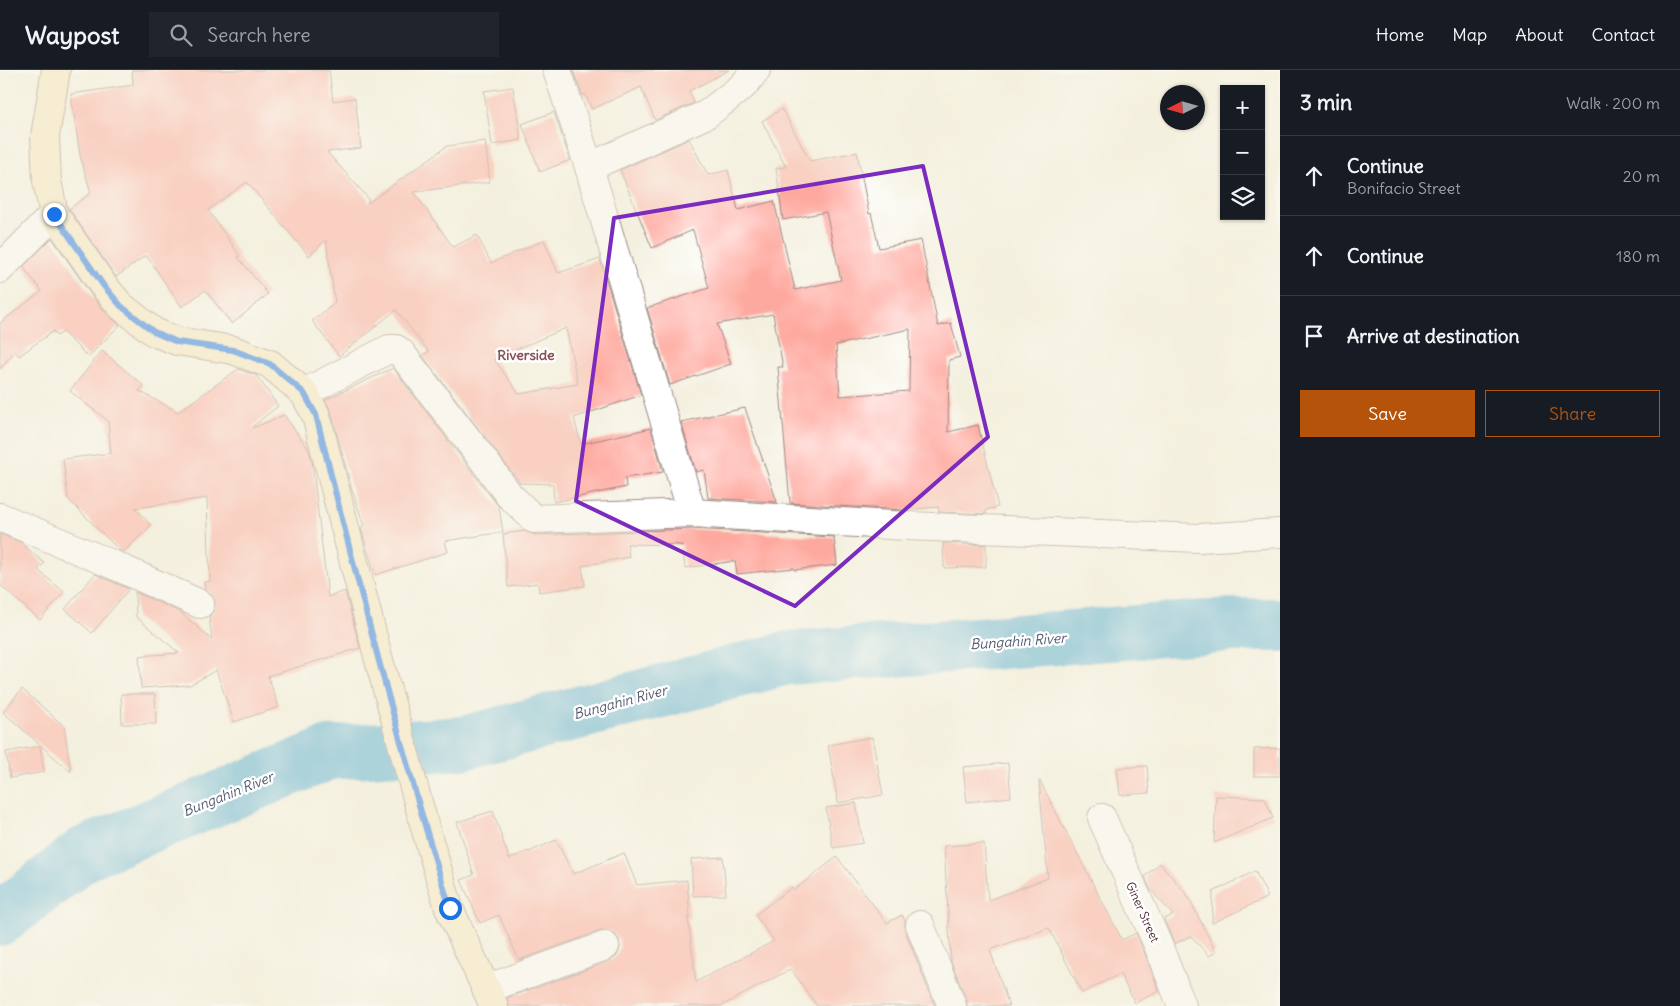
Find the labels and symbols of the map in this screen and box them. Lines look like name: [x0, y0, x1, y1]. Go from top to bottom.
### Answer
north arrow: [1160, 85, 1205, 130]
route end: [43, 203, 66, 226]
district label: Riverside: [497, 346, 555, 364]
water label: Bungahin River: [969, 629, 1069, 653]
water label: Bungahin River: [571, 680, 671, 723]
water label: Bungahin River: [180, 767, 278, 820]
street label: Giner Street: [1123, 879, 1163, 945]
route start: [439, 897, 462, 920]

